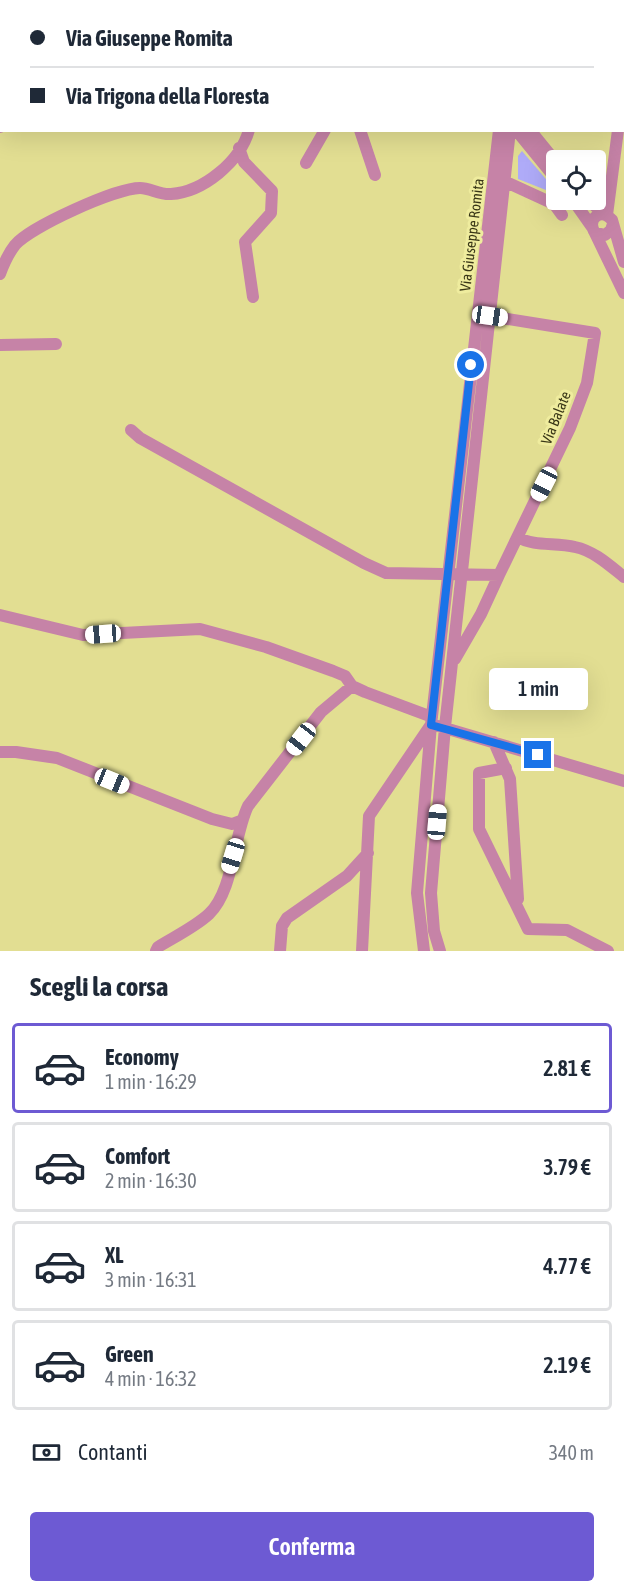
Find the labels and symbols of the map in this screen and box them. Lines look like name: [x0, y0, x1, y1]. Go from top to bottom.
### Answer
street label: Via Giuseppe Romita: [456, 177, 487, 292]
car: [471, 305, 509, 327]
route start: [457, 351, 484, 378]
street label: Via Balate: [537, 389, 574, 447]
car: [528, 464, 560, 504]
car: [84, 624, 122, 644]
callout: 1 min: [488, 668, 588, 710]
car: [283, 719, 319, 759]
route end: [524, 741, 551, 768]
car: [92, 766, 132, 796]
car: [426, 803, 448, 841]
car: [219, 836, 247, 876]

